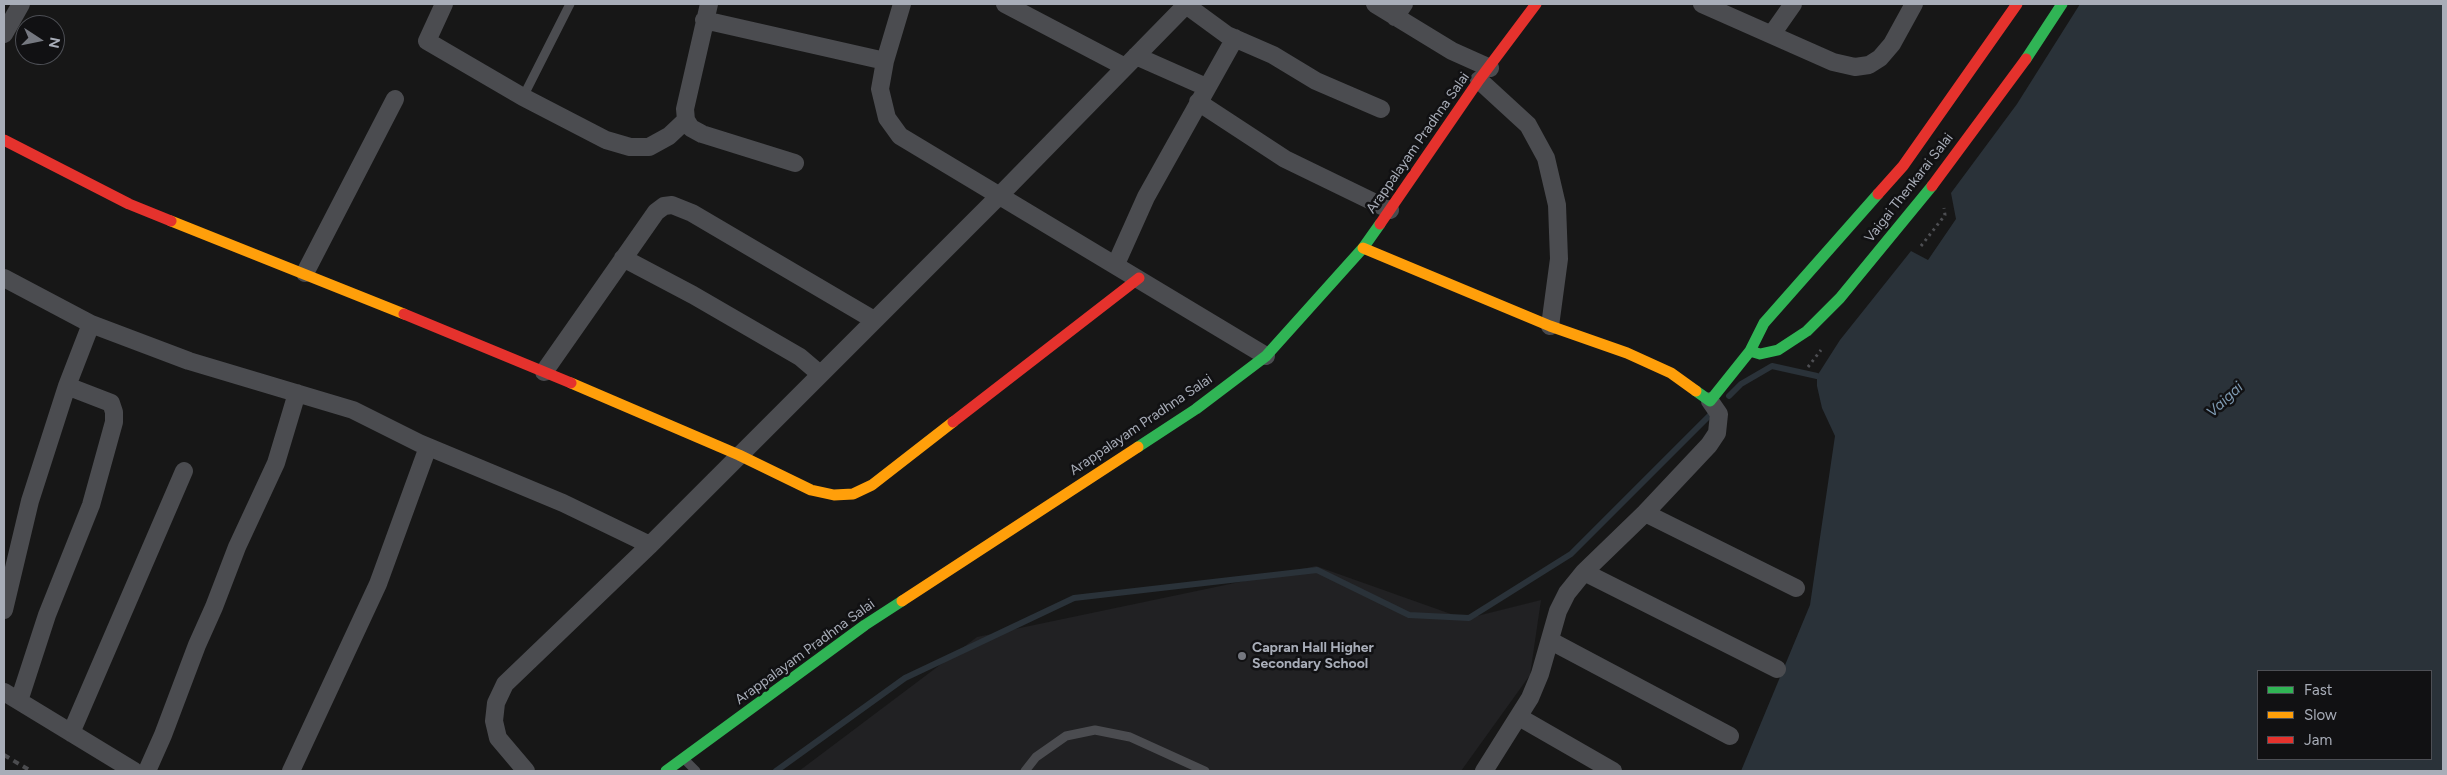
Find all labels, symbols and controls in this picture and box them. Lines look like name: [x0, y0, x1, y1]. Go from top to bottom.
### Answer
north arrow: [15, 15, 65, 65]
text: N: [45, 36, 64, 50]
street label: Arappalayam Pradhna Salai: [1363, 69, 1473, 217]
street label: Vaigai Thenkarai Salai: [1861, 130, 1957, 246]
street label: Arappalayam Pradhna Salai: [1066, 371, 1216, 479]
water label: Vaigai: [2203, 379, 2247, 421]
street label: Arappalayam Pradhna Salai: [732, 596, 878, 708]
place label: Capran Hall Higher Secondary School: [1252, 640, 1374, 672]
marker: Capran Hall Higher Secondary School: [1236, 650, 1248, 662]
legend: [2257, 670, 2432, 760]
text: Fast: [2304, 681, 2332, 699]
text: Slow: [2304, 706, 2337, 724]
text: Jam: [2304, 731, 2332, 749]

